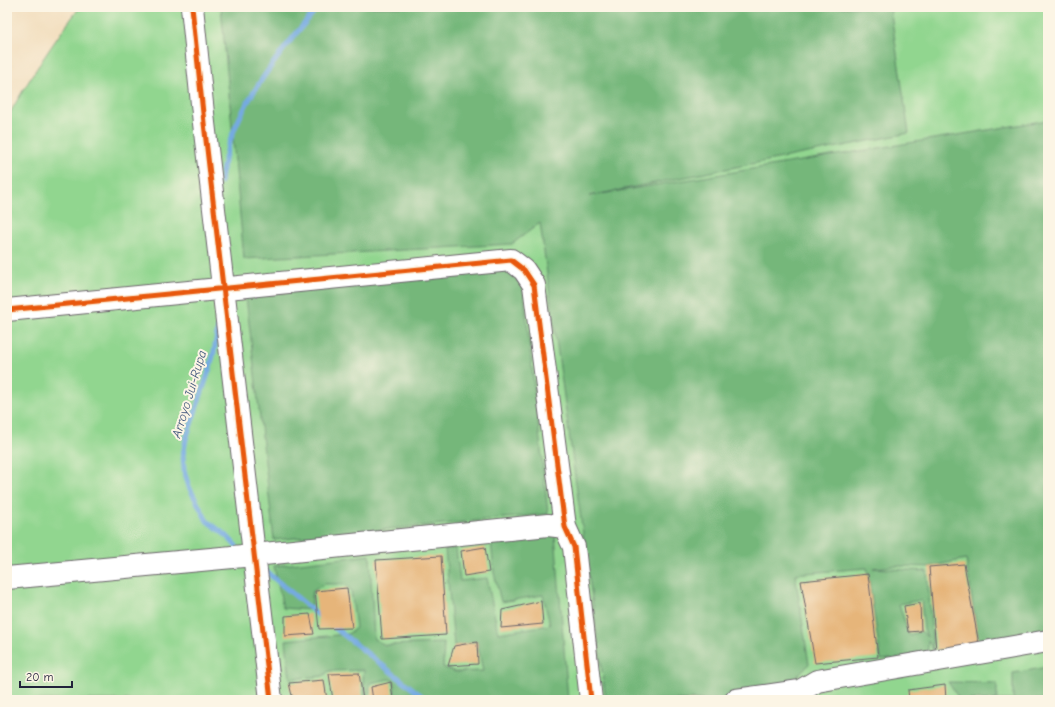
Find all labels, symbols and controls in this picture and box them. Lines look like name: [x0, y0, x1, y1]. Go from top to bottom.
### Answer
water label: Arroyo Jui-Rupa: [168, 348, 210, 440]
scale bar: [20, 663, 72, 689]
text: 20 m: [26, 670, 54, 684]

